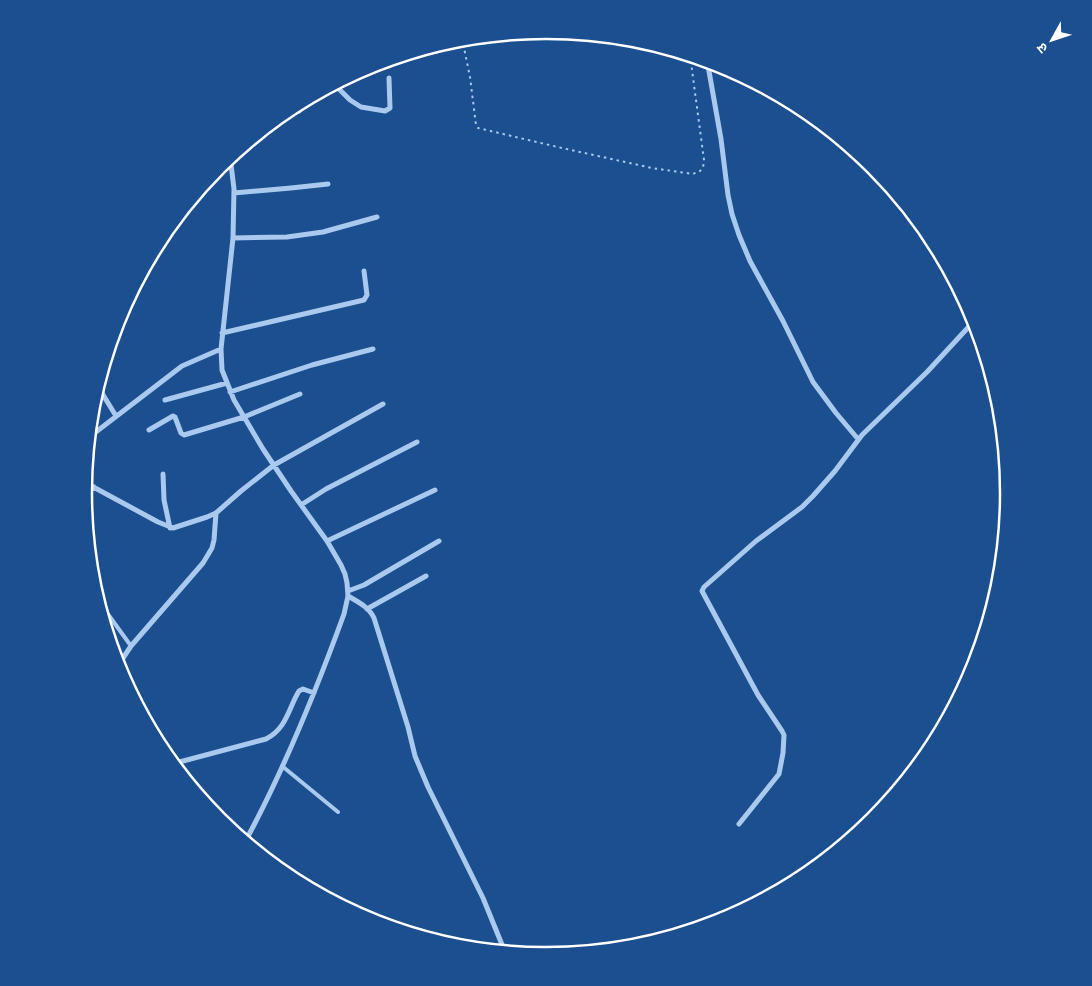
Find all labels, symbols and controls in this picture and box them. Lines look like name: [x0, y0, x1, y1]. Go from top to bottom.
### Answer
north arrow: [1027, 15, 1077, 65]
text: उ: [1032, 39, 1052, 57]

